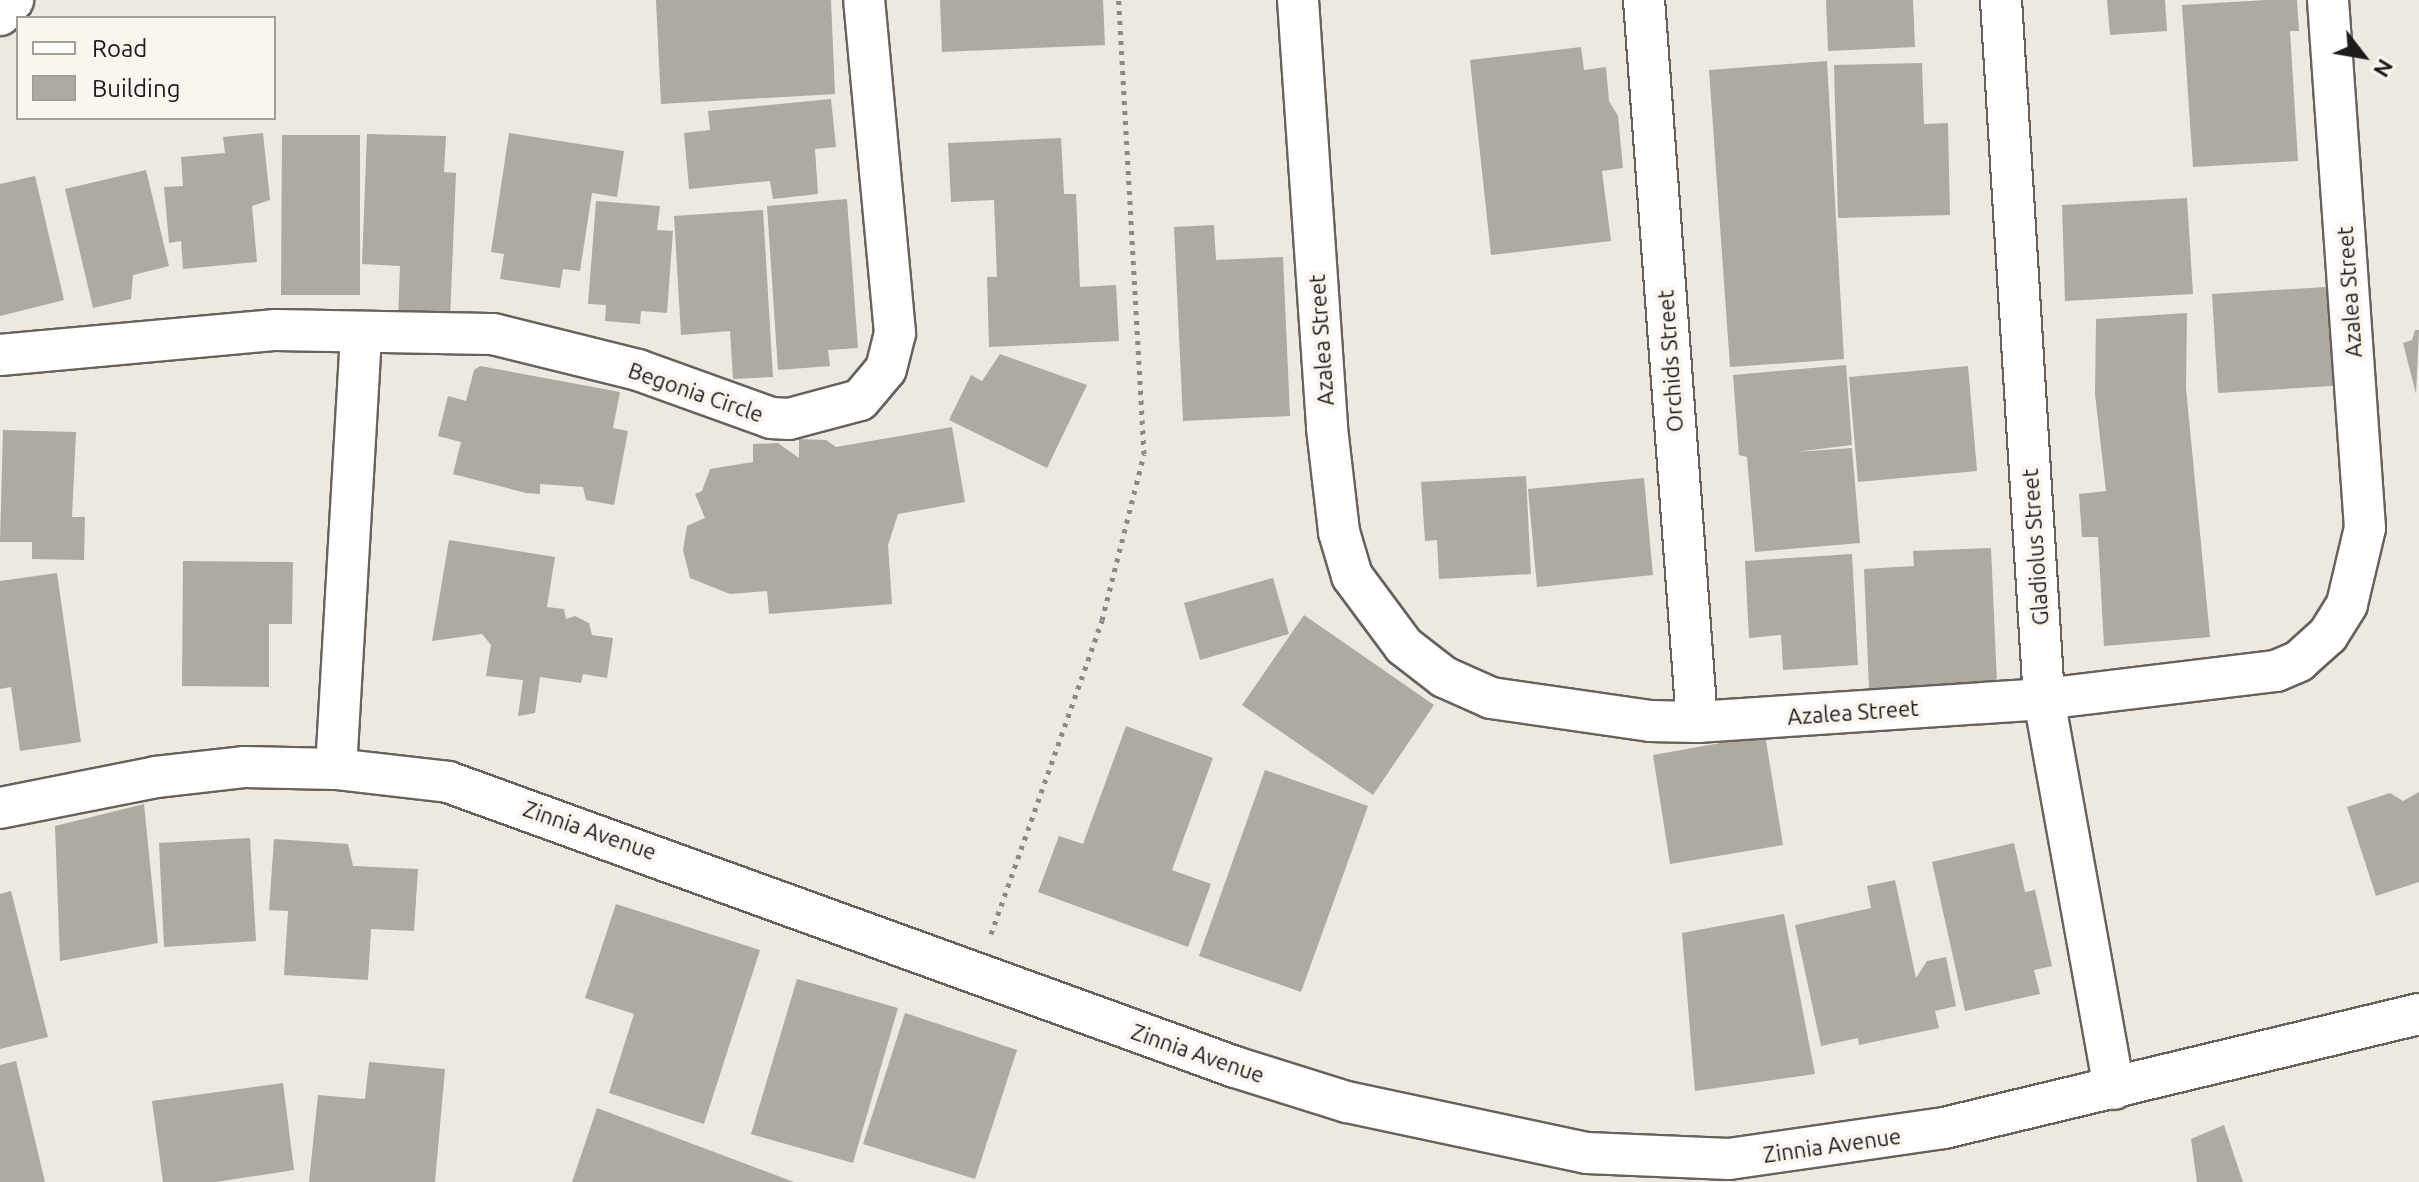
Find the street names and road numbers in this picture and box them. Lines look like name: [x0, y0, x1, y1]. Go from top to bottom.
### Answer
street label: Azalea Street: [2331, 225, 2367, 359]
street label: Azalea Street: [1303, 273, 1339, 407]
street label: Orchids Street: [1652, 289, 1688, 433]
street label: Begonia Circle: [625, 357, 767, 427]
street label: Gladiolus Street: [2016, 468, 2054, 626]
street label: Azalea Street: [1786, 694, 1920, 730]
street label: Zinnia Avenue: [520, 795, 660, 865]
street label: Zinnia Avenue: [1128, 1018, 1268, 1088]
street label: Zinnia Avenue: [1761, 1122, 1903, 1168]

